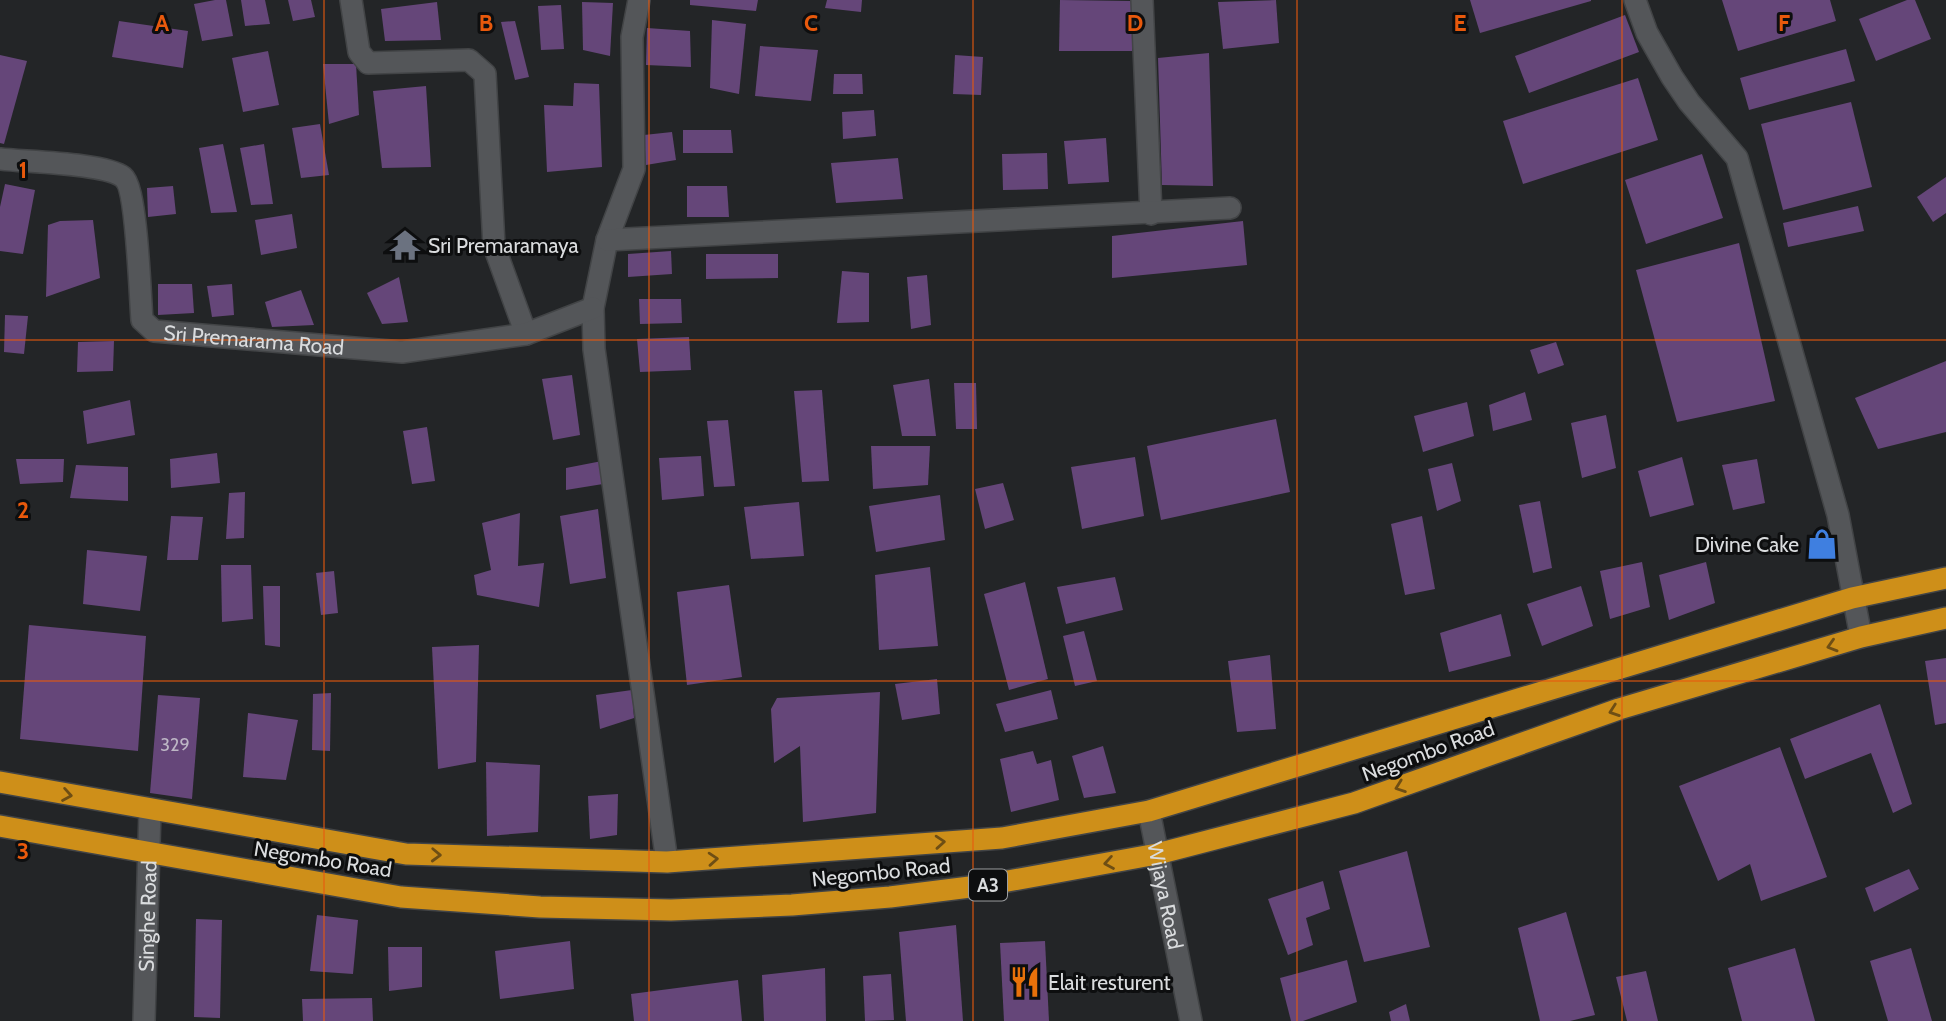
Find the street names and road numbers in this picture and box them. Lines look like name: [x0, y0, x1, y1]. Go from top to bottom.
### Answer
street label: Sri Premarama Road: [163, 319, 345, 360]
street label: Negombo Road: [1358, 715, 1498, 787]
street label: Negombo Road: [252, 836, 394, 882]
street label: Wijaya Road: [1143, 839, 1189, 951]
street label: Negombo Road: [810, 852, 952, 892]
street label: Singhe Road: [133, 860, 161, 972]
road number: A3: [969, 870, 1007, 900]

